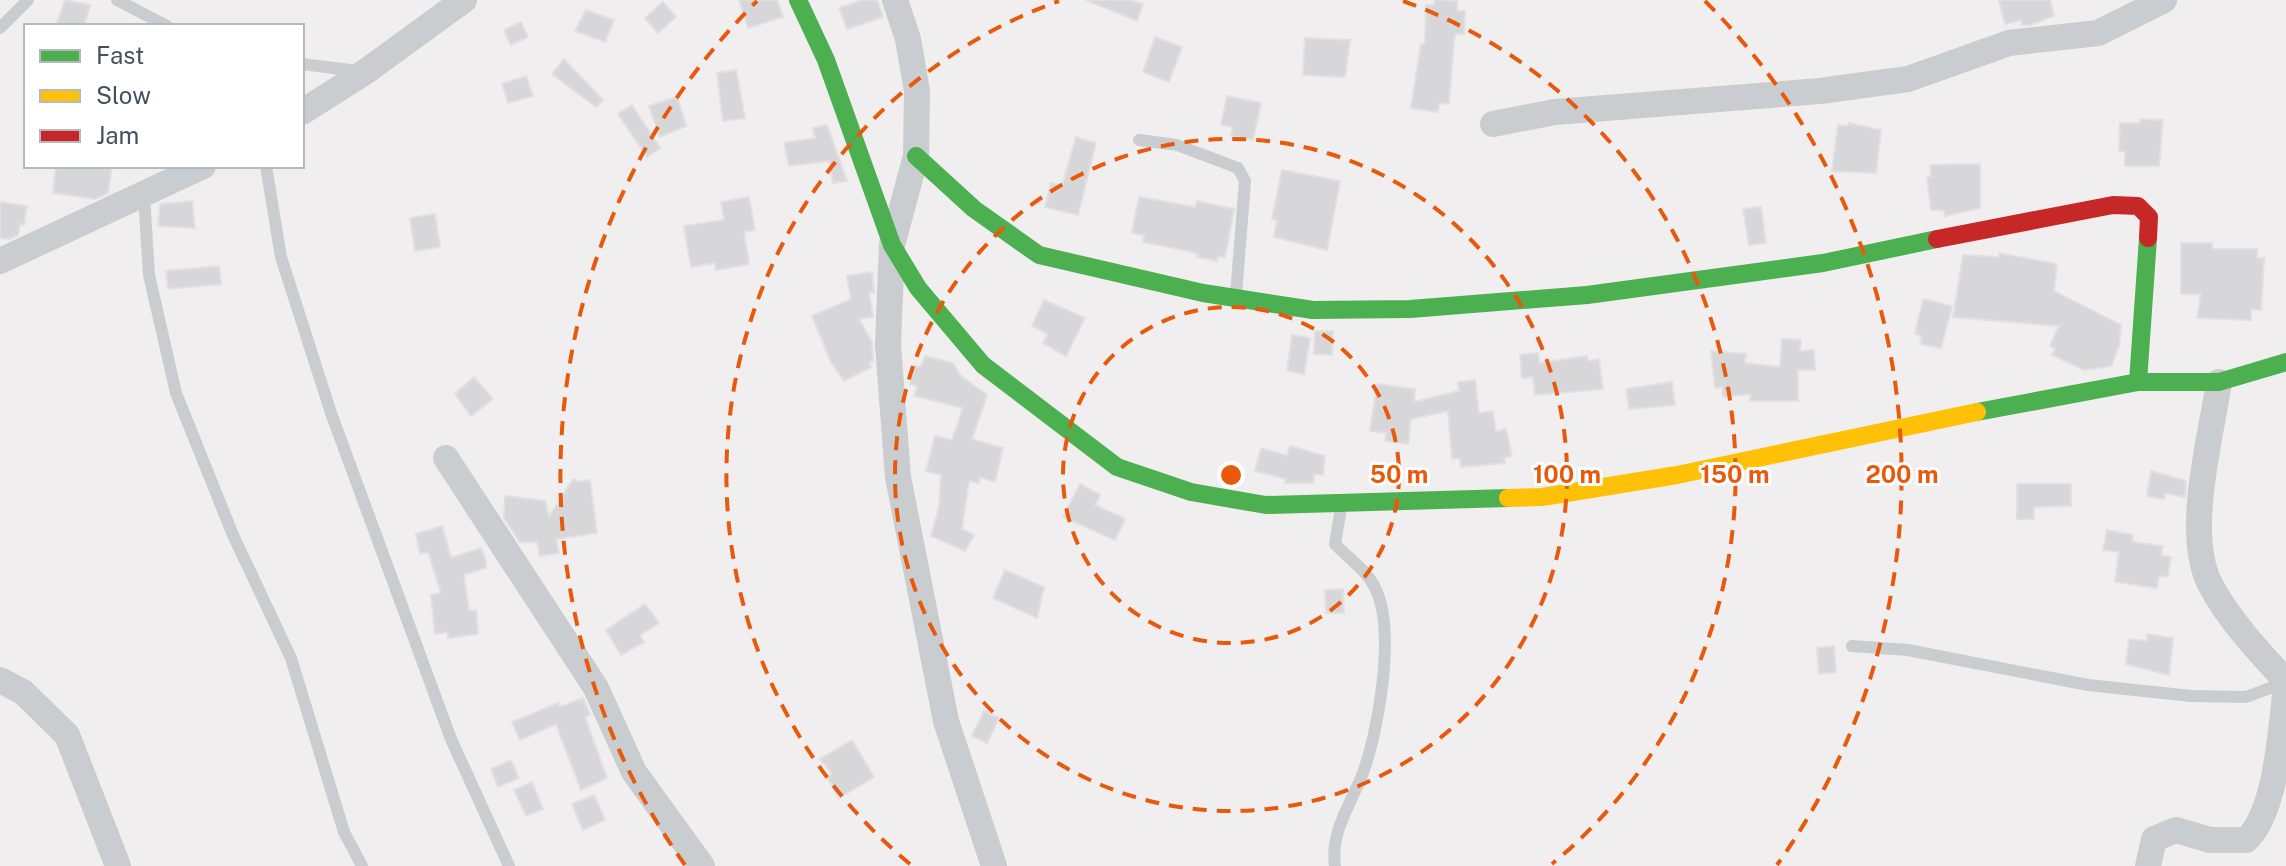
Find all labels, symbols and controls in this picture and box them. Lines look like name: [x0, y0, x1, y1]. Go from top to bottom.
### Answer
legend: [24, 24, 304, 168]
text: Fast: [96, 41, 144, 69]
text: Slow: [96, 81, 151, 109]
text: Jam: [96, 121, 139, 149]
text: 50 m: [1370, 460, 1428, 488]
text: 100 m: [1533, 460, 1601, 488]
text: 150 m: [1701, 460, 1769, 488]
text: 200 m: [1865, 460, 1939, 488]
centre of rings: [1217, 461, 1245, 489]

